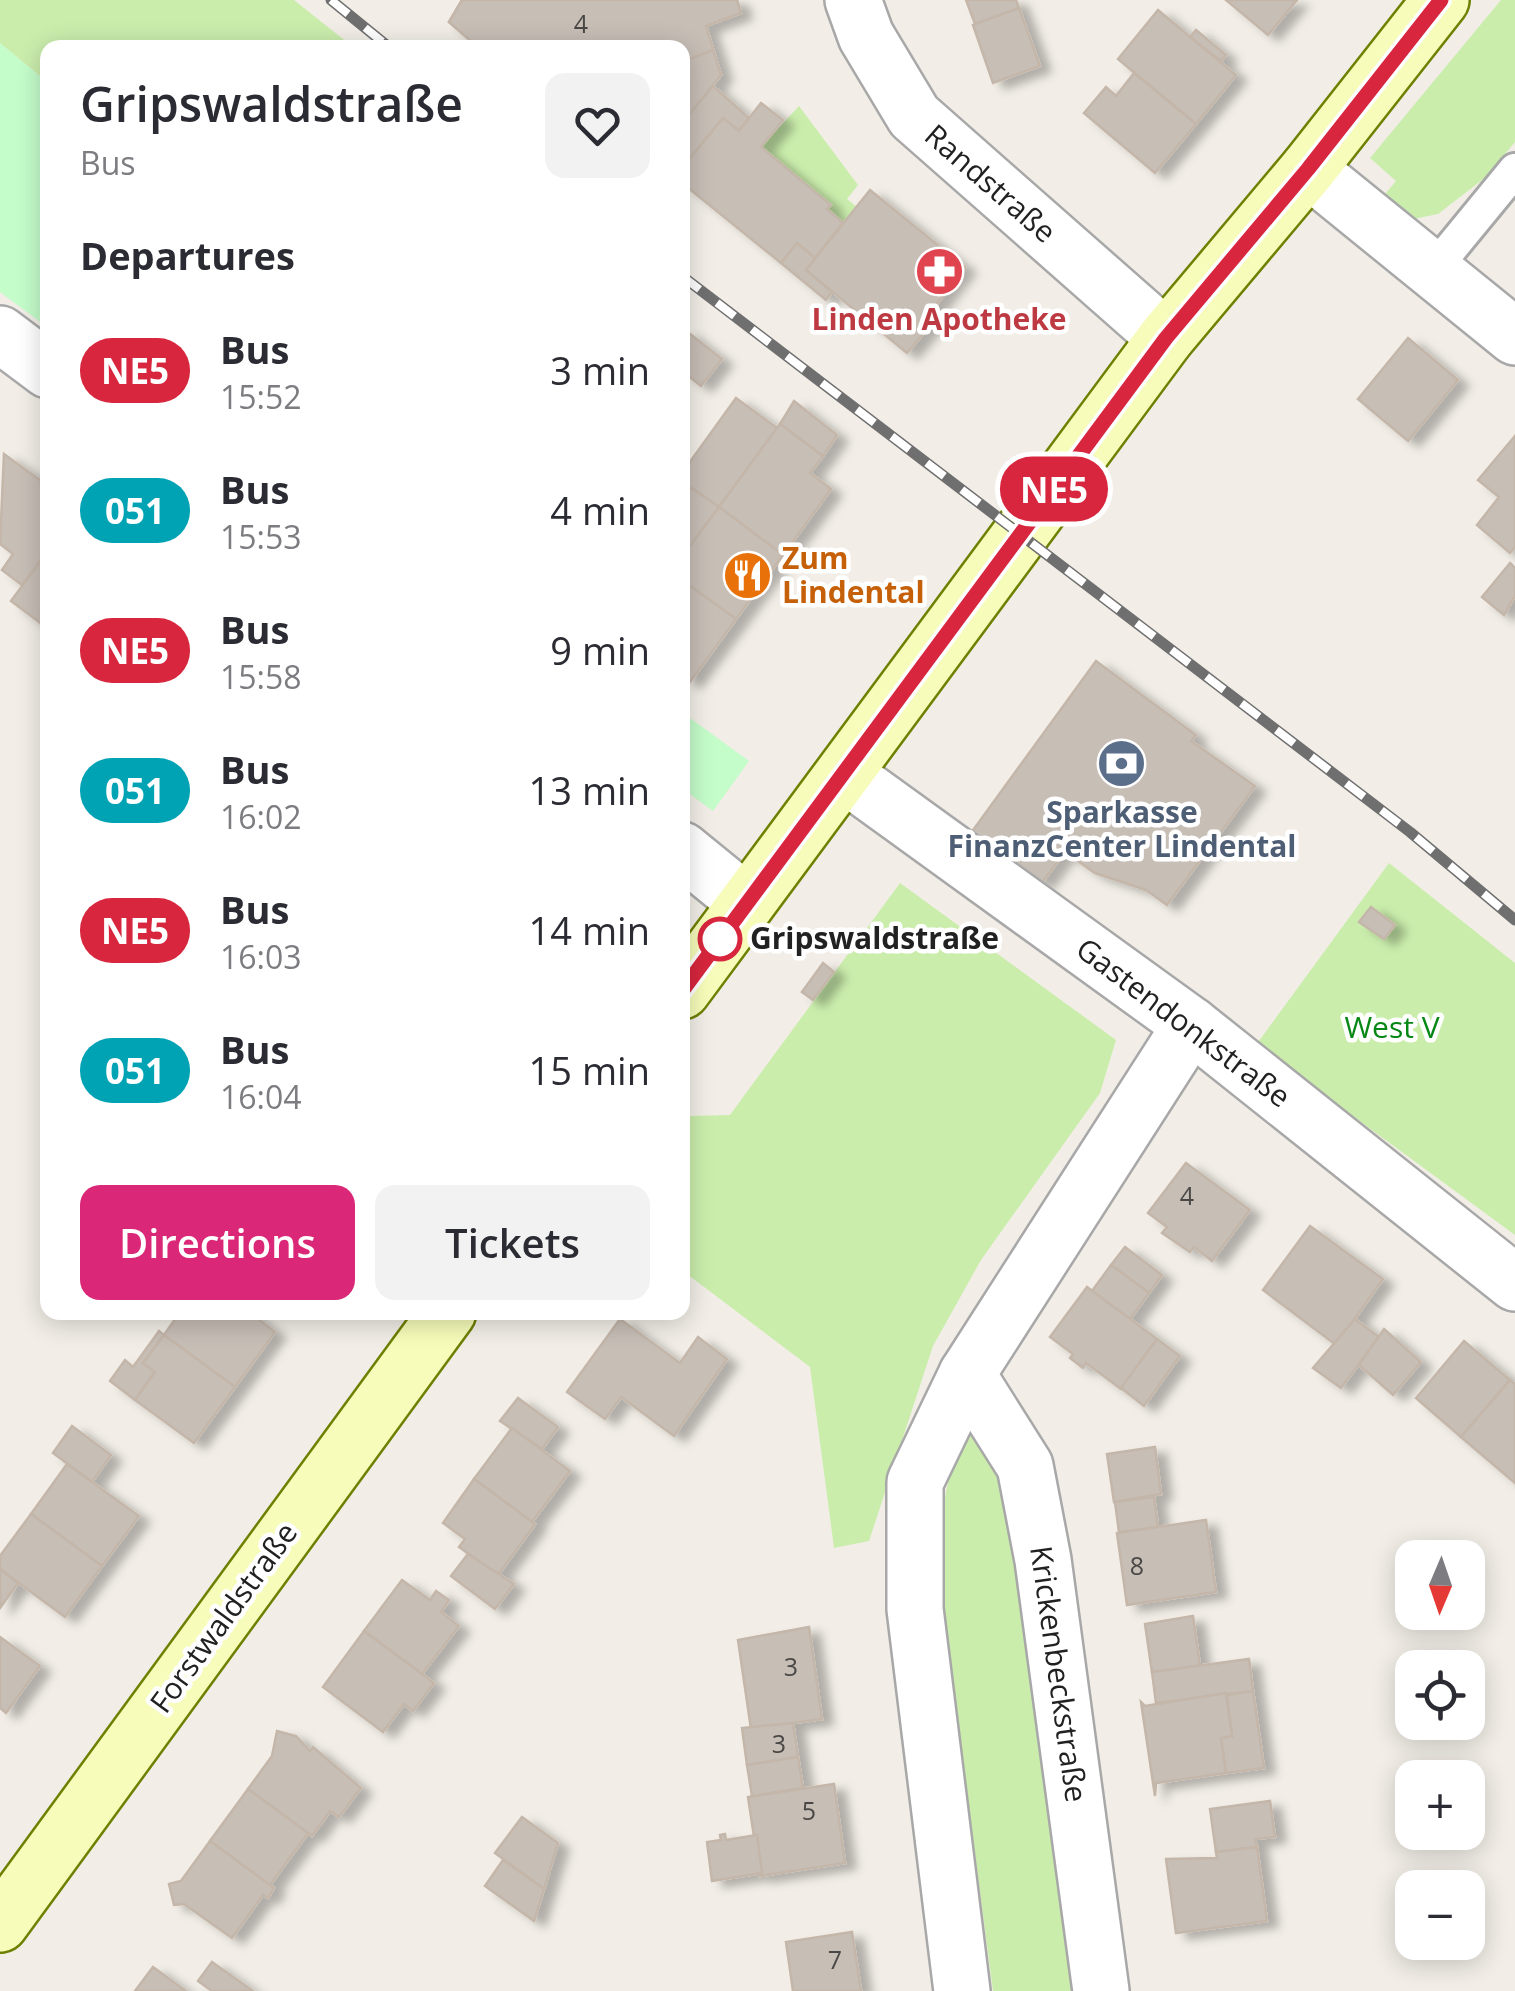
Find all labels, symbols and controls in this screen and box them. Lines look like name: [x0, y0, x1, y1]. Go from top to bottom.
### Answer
house number: 4: [574, 6, 588, 40]
text: Gripswaldstraße: [80, 71, 463, 136]
button: heart: [545, 73, 650, 178]
street label: Randstraße: [917, 114, 1065, 251]
text: Bus: [80, 141, 136, 184]
text: Departures: [80, 229, 295, 281]
pharmacy icon: Linden Apotheke: [913, 245, 965, 297]
place label: Linden Apotheke: [811, 298, 1067, 339]
text: Bus: [220, 323, 289, 375]
text: 3 min: [550, 344, 650, 396]
text: NE5: [101, 347, 169, 394]
text: 15:52: [220, 375, 302, 418]
line badge: NE5: [996, 456, 1112, 522]
text: Bus: [220, 463, 289, 515]
text: NE5: [1020, 466, 1088, 513]
text: 4 min: [550, 484, 650, 536]
text: 051: [105, 487, 165, 534]
text: 15:53: [220, 515, 302, 558]
place label: Zum Lindental: [782, 537, 925, 612]
restaurant icon: Zum Lindental: [721, 550, 773, 602]
text: Bus: [220, 603, 289, 655]
text: 9 min: [550, 624, 650, 676]
text: NE5: [101, 627, 169, 674]
text: 15:58: [220, 655, 302, 698]
bank icon: Sparkasse FinanzCenter Lindental: [1096, 738, 1148, 790]
text: Bus: [220, 743, 289, 795]
text: 13 min: [529, 764, 650, 816]
text: 051: [105, 767, 165, 814]
place label: Sparkasse FinanzCenter Lindental: [947, 791, 1297, 866]
text: 16:02: [220, 795, 302, 838]
text: Bus: [220, 883, 289, 935]
text: 14 min: [529, 904, 650, 956]
text: NE5: [101, 907, 169, 954]
place label: Gripswaldstraße: [750, 917, 999, 958]
marker: Gripswaldstraße: [699, 918, 741, 960]
street label: Gastendonkstraße: [1068, 928, 1300, 1116]
text: 16:03: [220, 935, 302, 978]
park label: West V: [1344, 1006, 1440, 1047]
text: Bus: [220, 1023, 289, 1075]
text: 15 min: [529, 1044, 650, 1096]
text: 051: [105, 1047, 165, 1094]
text: 16:04: [220, 1075, 302, 1118]
house number: 4: [1180, 1178, 1194, 1212]
button: Directions: [80, 1185, 355, 1300]
button: Tickets: [375, 1185, 650, 1300]
street label: Forstwaldstraße: [140, 1514, 306, 1721]
north arrow: [1395, 1540, 1485, 1630]
map controls: [1395, 1540, 1485, 1960]
street label: Krickenbeckstraße: [1021, 1543, 1098, 1805]
house number: 8: [1130, 1548, 1144, 1582]
house number: 3: [784, 1649, 798, 1683]
button: locate: [1395, 1650, 1485, 1740]
house number: 3: [772, 1726, 786, 1760]
button: +: [1395, 1760, 1485, 1850]
house number: 5: [802, 1793, 816, 1827]
button: −: [1395, 1870, 1485, 1960]
house number: 7: [828, 1942, 842, 1976]

